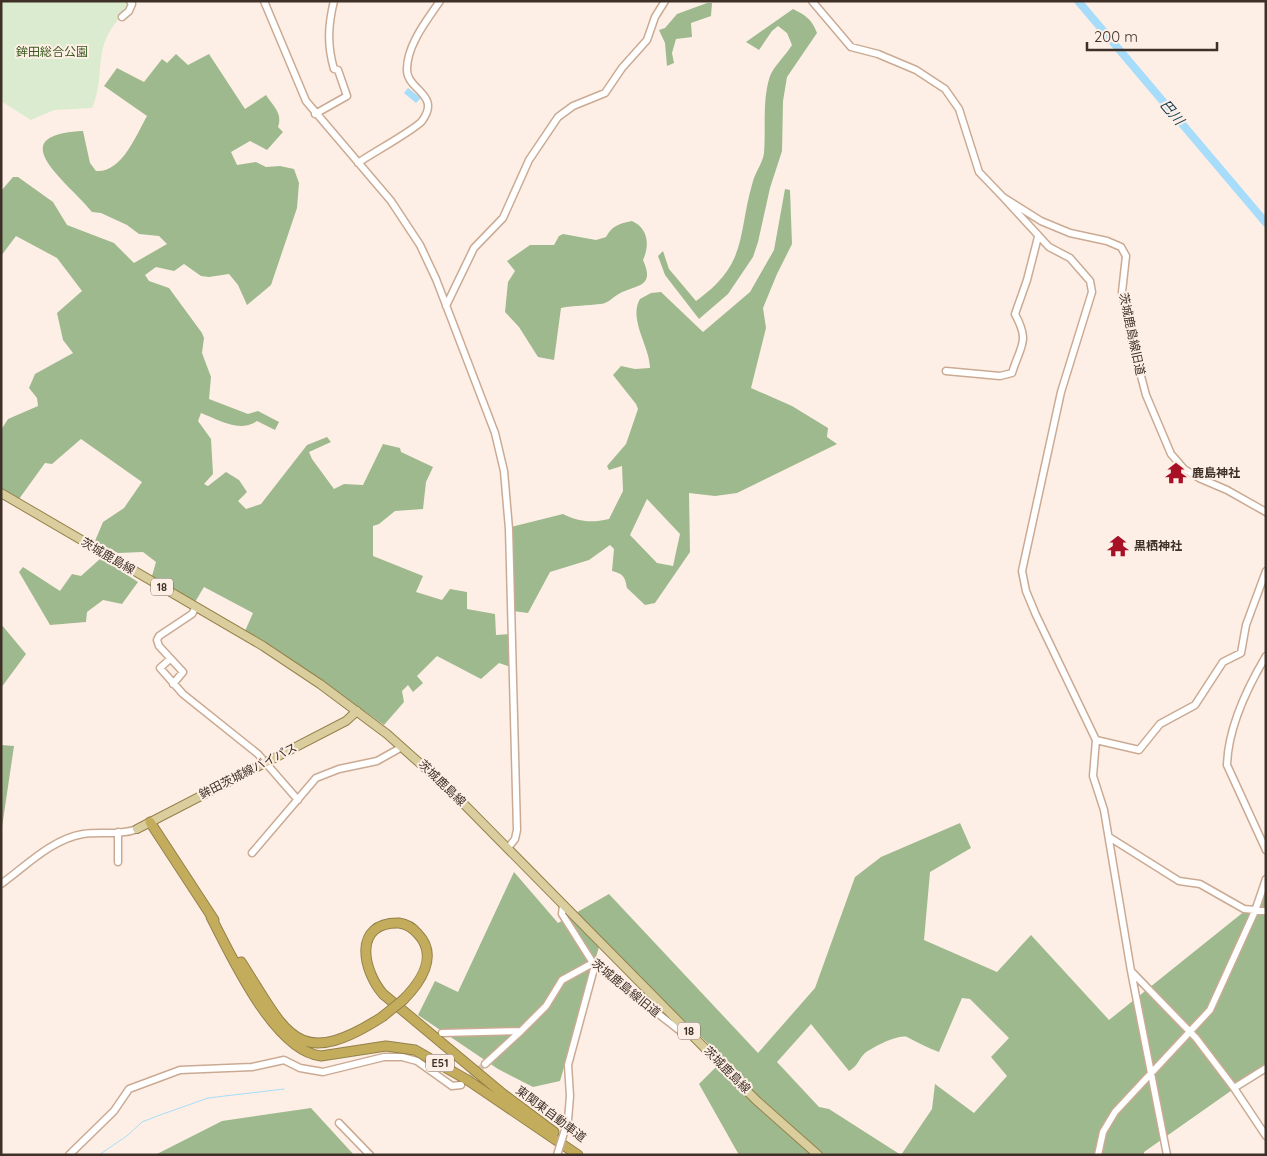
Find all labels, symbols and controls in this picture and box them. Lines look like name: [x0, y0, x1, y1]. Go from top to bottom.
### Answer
scale bar: [1087, 20, 1217, 52]
text: 200 m: [1094, 27, 1138, 46]
park label: 鉾田総合公園: [16, 44, 88, 59]
water label: 巴川: [1156, 95, 1189, 130]
street label: 茨城鹿島線旧道: [1116, 291, 1149, 377]
temple icon: 鹿島神社: [1163, 460, 1189, 486]
place label: 鹿島神社: [1192, 465, 1240, 480]
temple icon: 黒栖神社: [1105, 533, 1131, 559]
street label: 茨城鹿島線: [79, 534, 138, 577]
place label: 黒栖神社: [1134, 538, 1182, 553]
road number: 18: [151, 578, 173, 596]
street label: 鉾田茨城線バイパス: [196, 739, 299, 802]
street label: 茨城鹿島線: [416, 756, 469, 809]
street label: 茨城鹿島線旧道: [589, 955, 664, 1020]
road number: 18: [678, 1022, 700, 1040]
street label: 茨城鹿島線: [701, 1043, 754, 1096]
road number: E51: [426, 1054, 454, 1072]
street label: 東関東自動車道: [513, 1082, 589, 1145]

